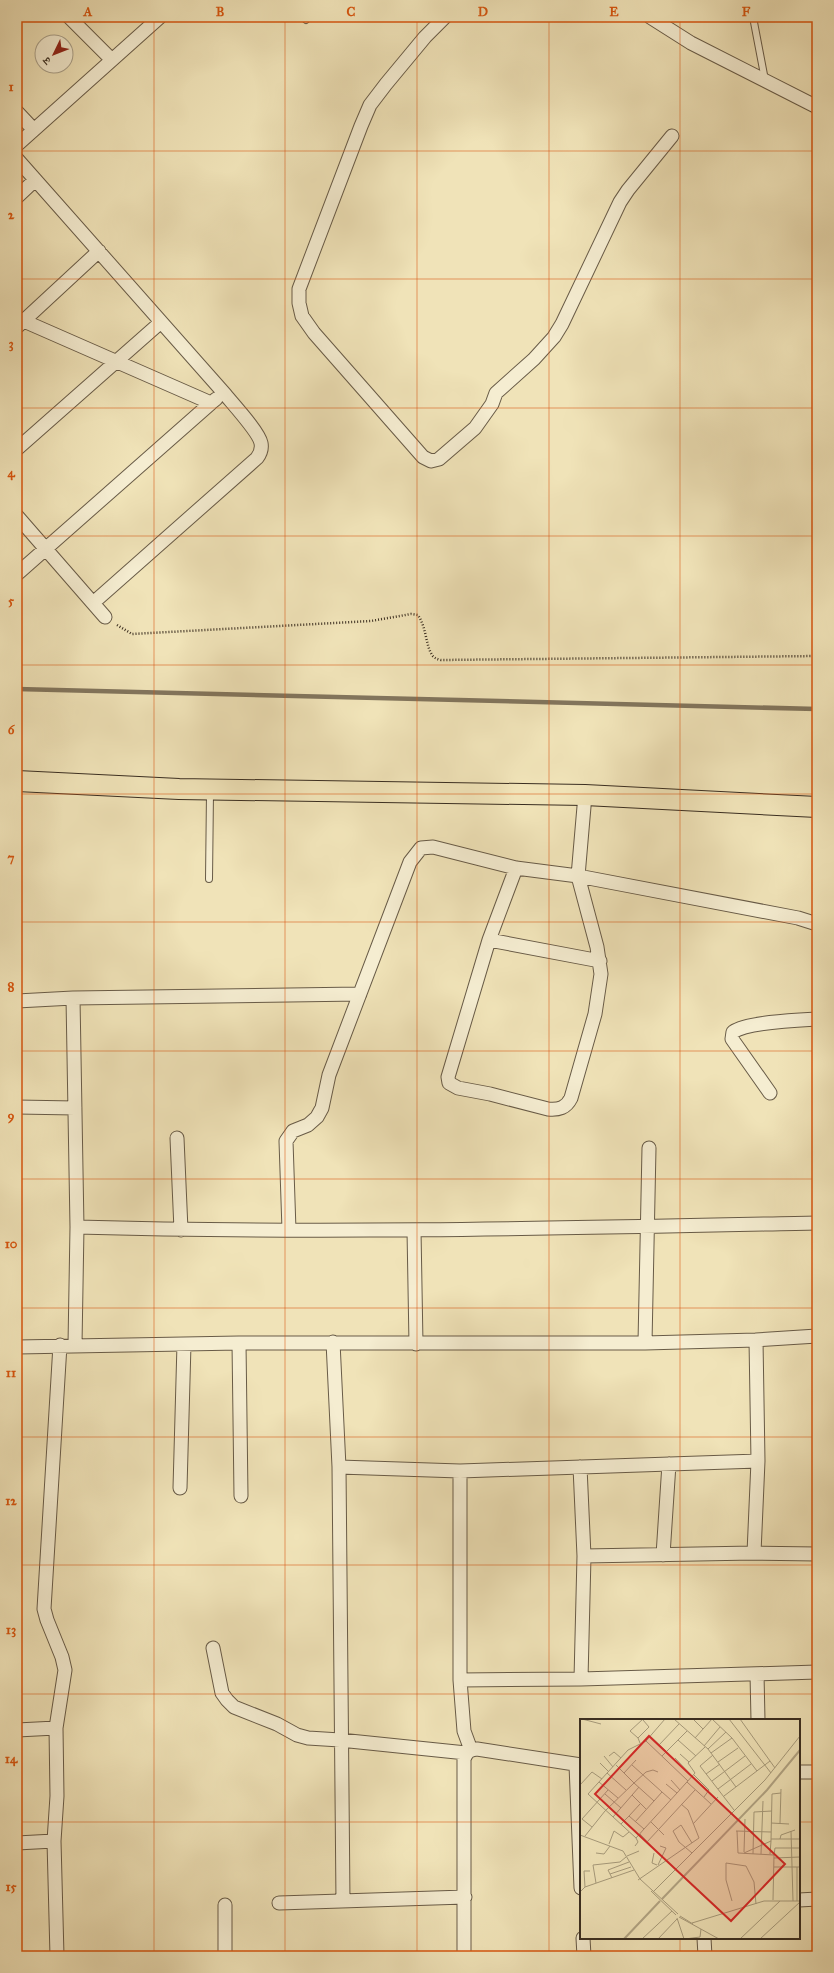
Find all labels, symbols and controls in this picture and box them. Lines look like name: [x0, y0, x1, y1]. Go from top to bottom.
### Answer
text: A: [83, 4, 93, 20]
text: B: [216, 4, 225, 20]
text: C: [347, 4, 356, 20]
text: D: [478, 4, 488, 20]
text: E: [609, 4, 619, 20]
text: F: [742, 4, 751, 20]
north arrow: [34, 34, 74, 74]
text: उ: [39, 53, 54, 68]
text: 1: [8, 79, 14, 95]
text: 2: [8, 207, 15, 223]
text: 3: [8, 336, 14, 352]
text: 4: [7, 465, 15, 481]
text: 5: [8, 593, 15, 609]
text: 6: [8, 722, 16, 738]
text: 7: [8, 850, 15, 866]
text: 8: [8, 979, 15, 995]
text: 9: [8, 1108, 15, 1124]
text: 10: [5, 1236, 18, 1252]
text: 11: [6, 1365, 16, 1381]
text: 12: [5, 1493, 17, 1509]
text: 13: [6, 1622, 16, 1638]
inset map: [580, 1719, 800, 1939]
text: 14: [5, 1751, 18, 1767]
text: 15: [5, 1879, 17, 1895]

